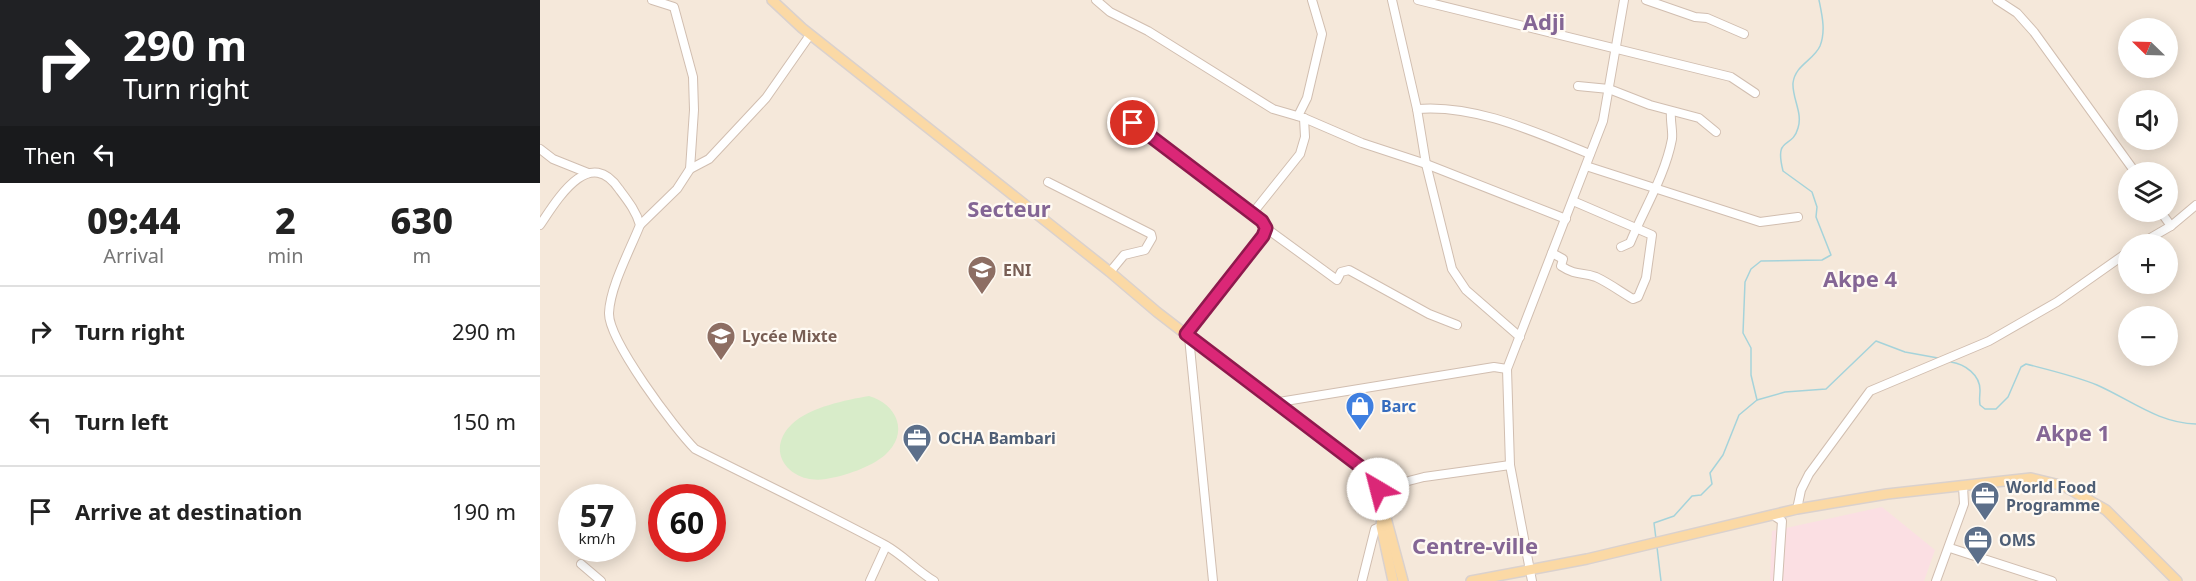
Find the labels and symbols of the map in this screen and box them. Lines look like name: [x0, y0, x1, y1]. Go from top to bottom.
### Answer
district label: Adji: [1523, 6, 1565, 36]
north arrow: [2118, 18, 2178, 78]
pin: [1107, 97, 1158, 148]
district label: Secteur: [967, 193, 1051, 223]
school or university icon: ENI: [966, 254, 998, 296]
place label: ENI: [1003, 259, 1031, 281]
district label: Akpe 4: [1823, 263, 1898, 293]
school or university icon: Lycée Mixte: [705, 320, 737, 362]
place label: Lycée Mixte: [742, 325, 837, 347]
shop icon: Barc: [1344, 390, 1376, 432]
place label: Barc: [1381, 395, 1416, 417]
district label: Akpe 1: [2036, 417, 2110, 447]
office icon: OCHA Bambari: [901, 422, 933, 464]
place label: OCHA Bambari: [938, 427, 1056, 449]
position arrow: [1346, 457, 1410, 521]
place label: World Food Programme: [2006, 476, 2100, 516]
office icon: World Food Programme: [1969, 480, 2001, 522]
speed limit sign: 60: [648, 484, 726, 562]
office icon: OMS: [1962, 524, 1994, 566]
place label: OMS: [1999, 529, 2036, 551]
district label: Centre-ville: [1412, 530, 1538, 560]

